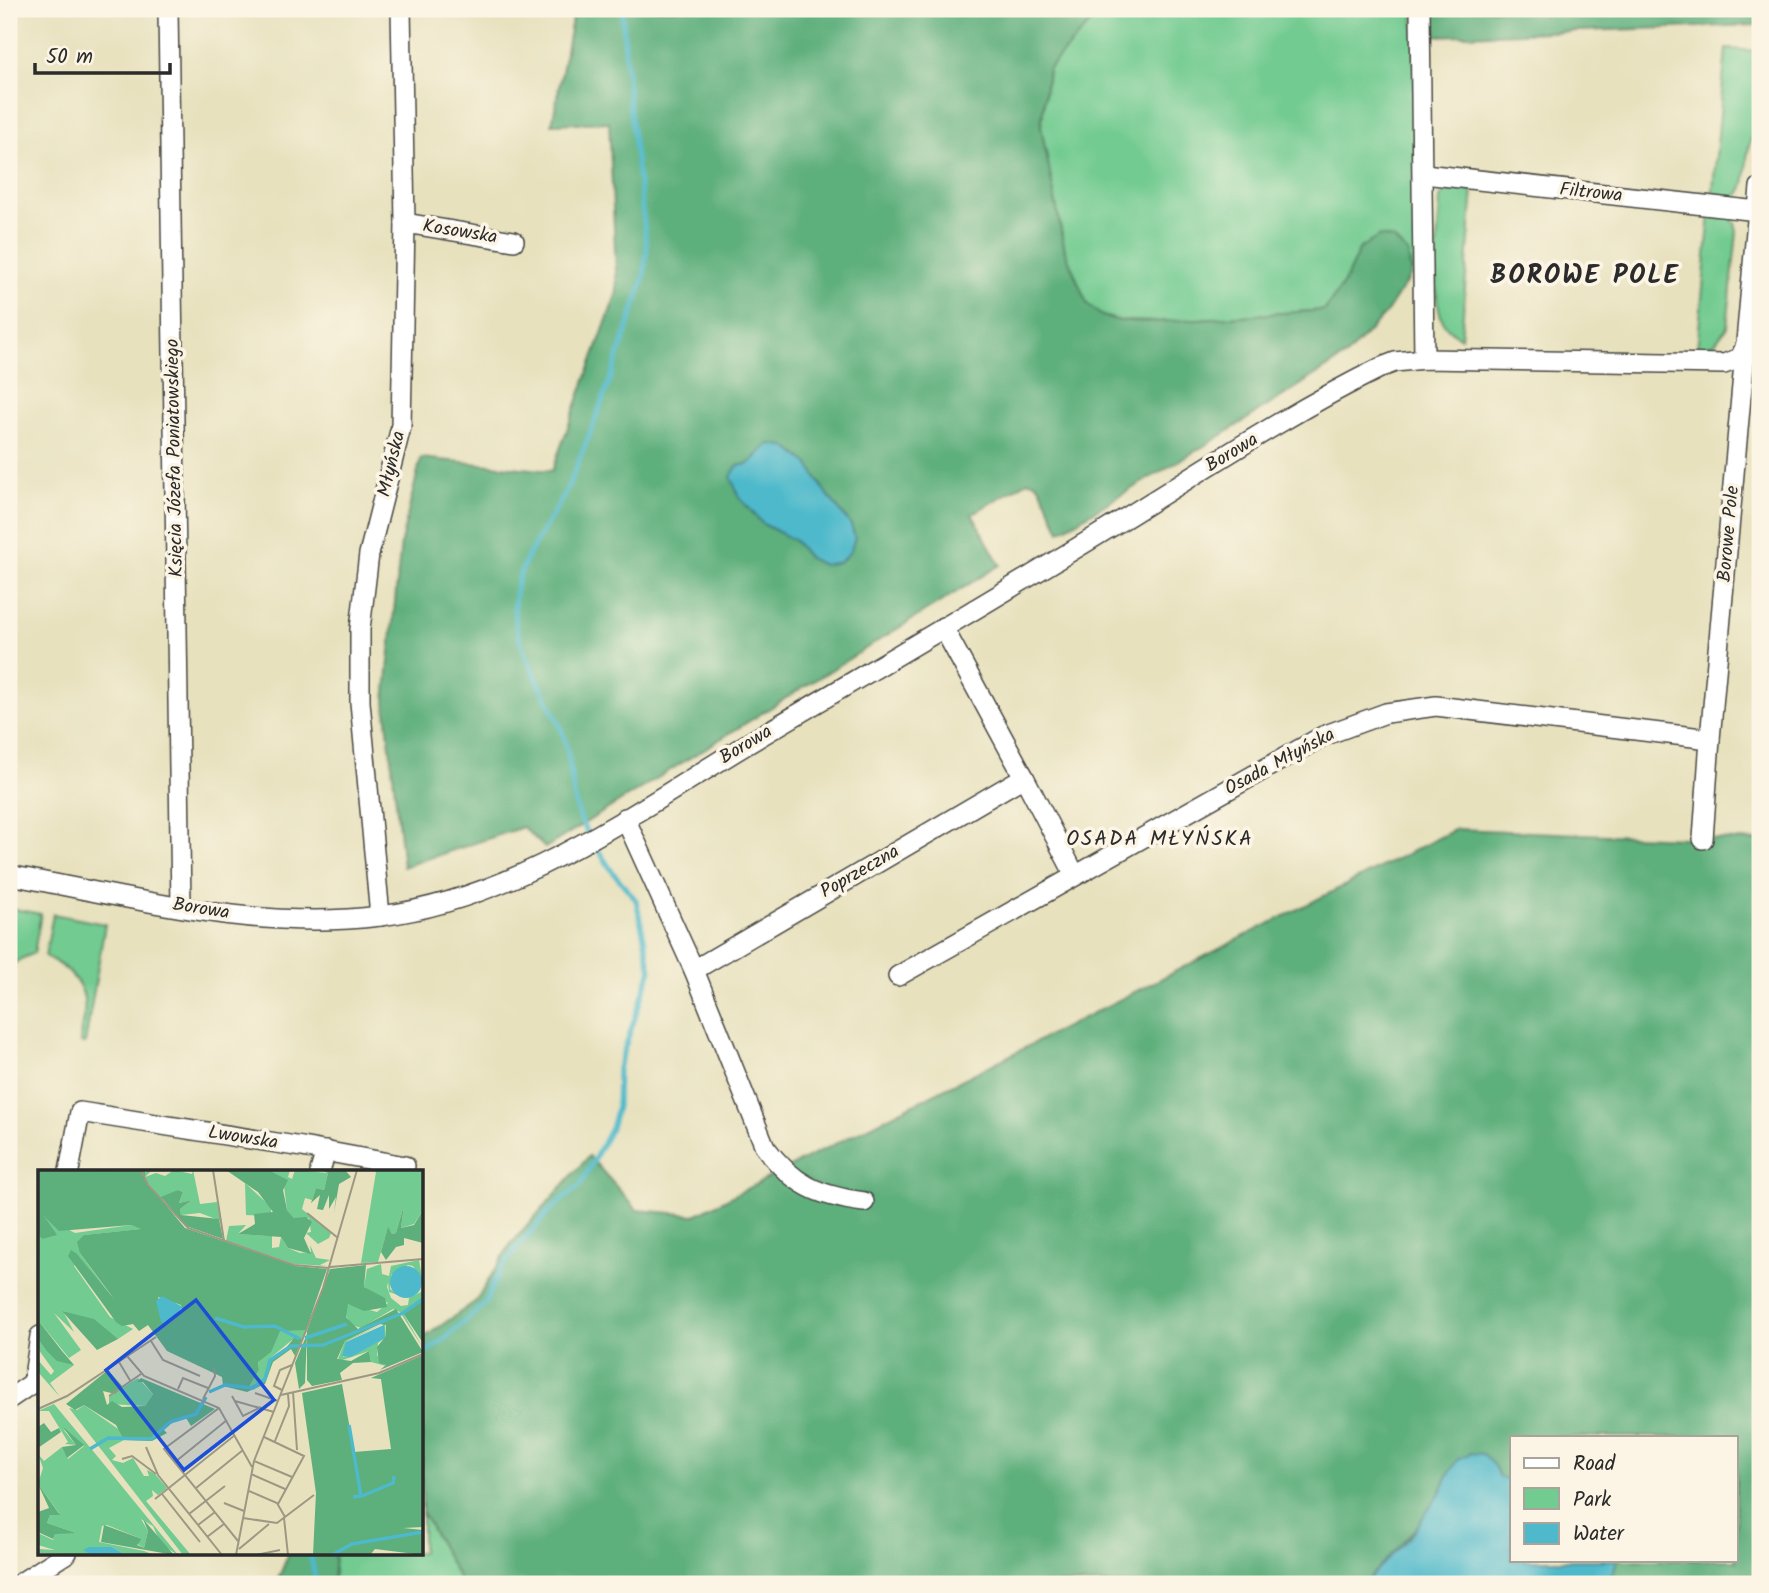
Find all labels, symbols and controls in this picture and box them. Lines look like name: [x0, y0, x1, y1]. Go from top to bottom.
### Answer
scale bar: [35, 32, 170, 76]
text: 50 m: [46, 41, 93, 74]
street label: Filtrowa: [1558, 175, 1624, 211]
street label: Kosowska: [420, 211, 500, 253]
district label: BOROWE POLE: [1490, 255, 1680, 297]
street label: Księcia Józefa Poniatowskiego: [158, 338, 192, 578]
street label: Borowa: [1200, 425, 1264, 481]
street label: Młyńska: [370, 428, 414, 500]
street label: Borowe Pole: [1710, 484, 1748, 583]
street label: Borowa: [714, 717, 778, 773]
street label: Osada Młyńska: [1219, 720, 1341, 804]
district label: OSADA MŁYŃSKA: [1066, 823, 1254, 856]
street label: Poprzeczna: [815, 837, 905, 907]
street label: Borowa: [170, 890, 232, 928]
street label: Lwowska: [206, 1118, 280, 1158]
inset map: [38, 1170, 424, 1554]
legend: [1510, 1436, 1738, 1562]
text: Road: [1573, 1448, 1616, 1481]
text: Park: [1573, 1484, 1611, 1517]
text: Water: [1573, 1518, 1625, 1551]

